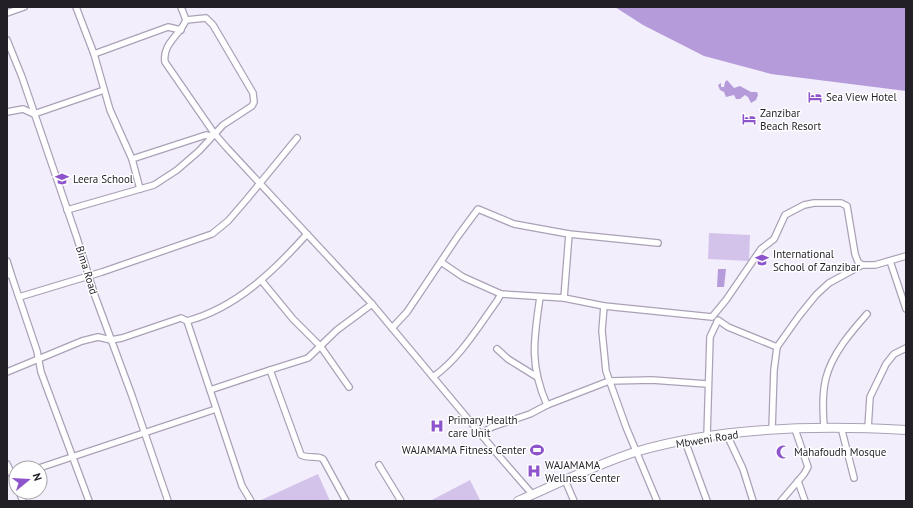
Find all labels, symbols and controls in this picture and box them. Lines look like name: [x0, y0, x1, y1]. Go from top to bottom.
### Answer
hotel icon: Sea View Hotel: [807, 89, 823, 105]
place label: Sea View Hotel: [826, 90, 897, 104]
place label: Zanzibar Beach Resort: [760, 106, 822, 133]
hotel icon: Zanzibar Beach Resort: [741, 111, 757, 127]
school or university icon: Leera School: [54, 171, 70, 187]
place label: Leera School: [73, 172, 134, 186]
street label: Bima Road: [73, 244, 101, 296]
place label: International School of Zanzibar: [773, 247, 860, 274]
school or university icon: International School of Zanzibar: [754, 252, 770, 268]
place label: Primary Health care Unit: [448, 413, 518, 440]
hospital icon: Primary Health care Unit: [429, 418, 445, 434]
street label: Mbweni Road: [675, 427, 739, 451]
sports icon: WAJAMAMA Fitness Center: [529, 442, 545, 458]
place label: WAJAMAMA Fitness Center: [402, 443, 526, 457]
mosque icon: Mahafoudh Mosque: [775, 444, 791, 460]
place label: Mahafoudh Mosque: [794, 445, 887, 459]
place label: WAJAMAMA Wellness Center: [545, 458, 620, 485]
north arrow: [8, 460, 48, 500]
hospital icon: WAJAMAMA Wellness Center: [526, 463, 542, 479]
text: N: [30, 471, 45, 483]

